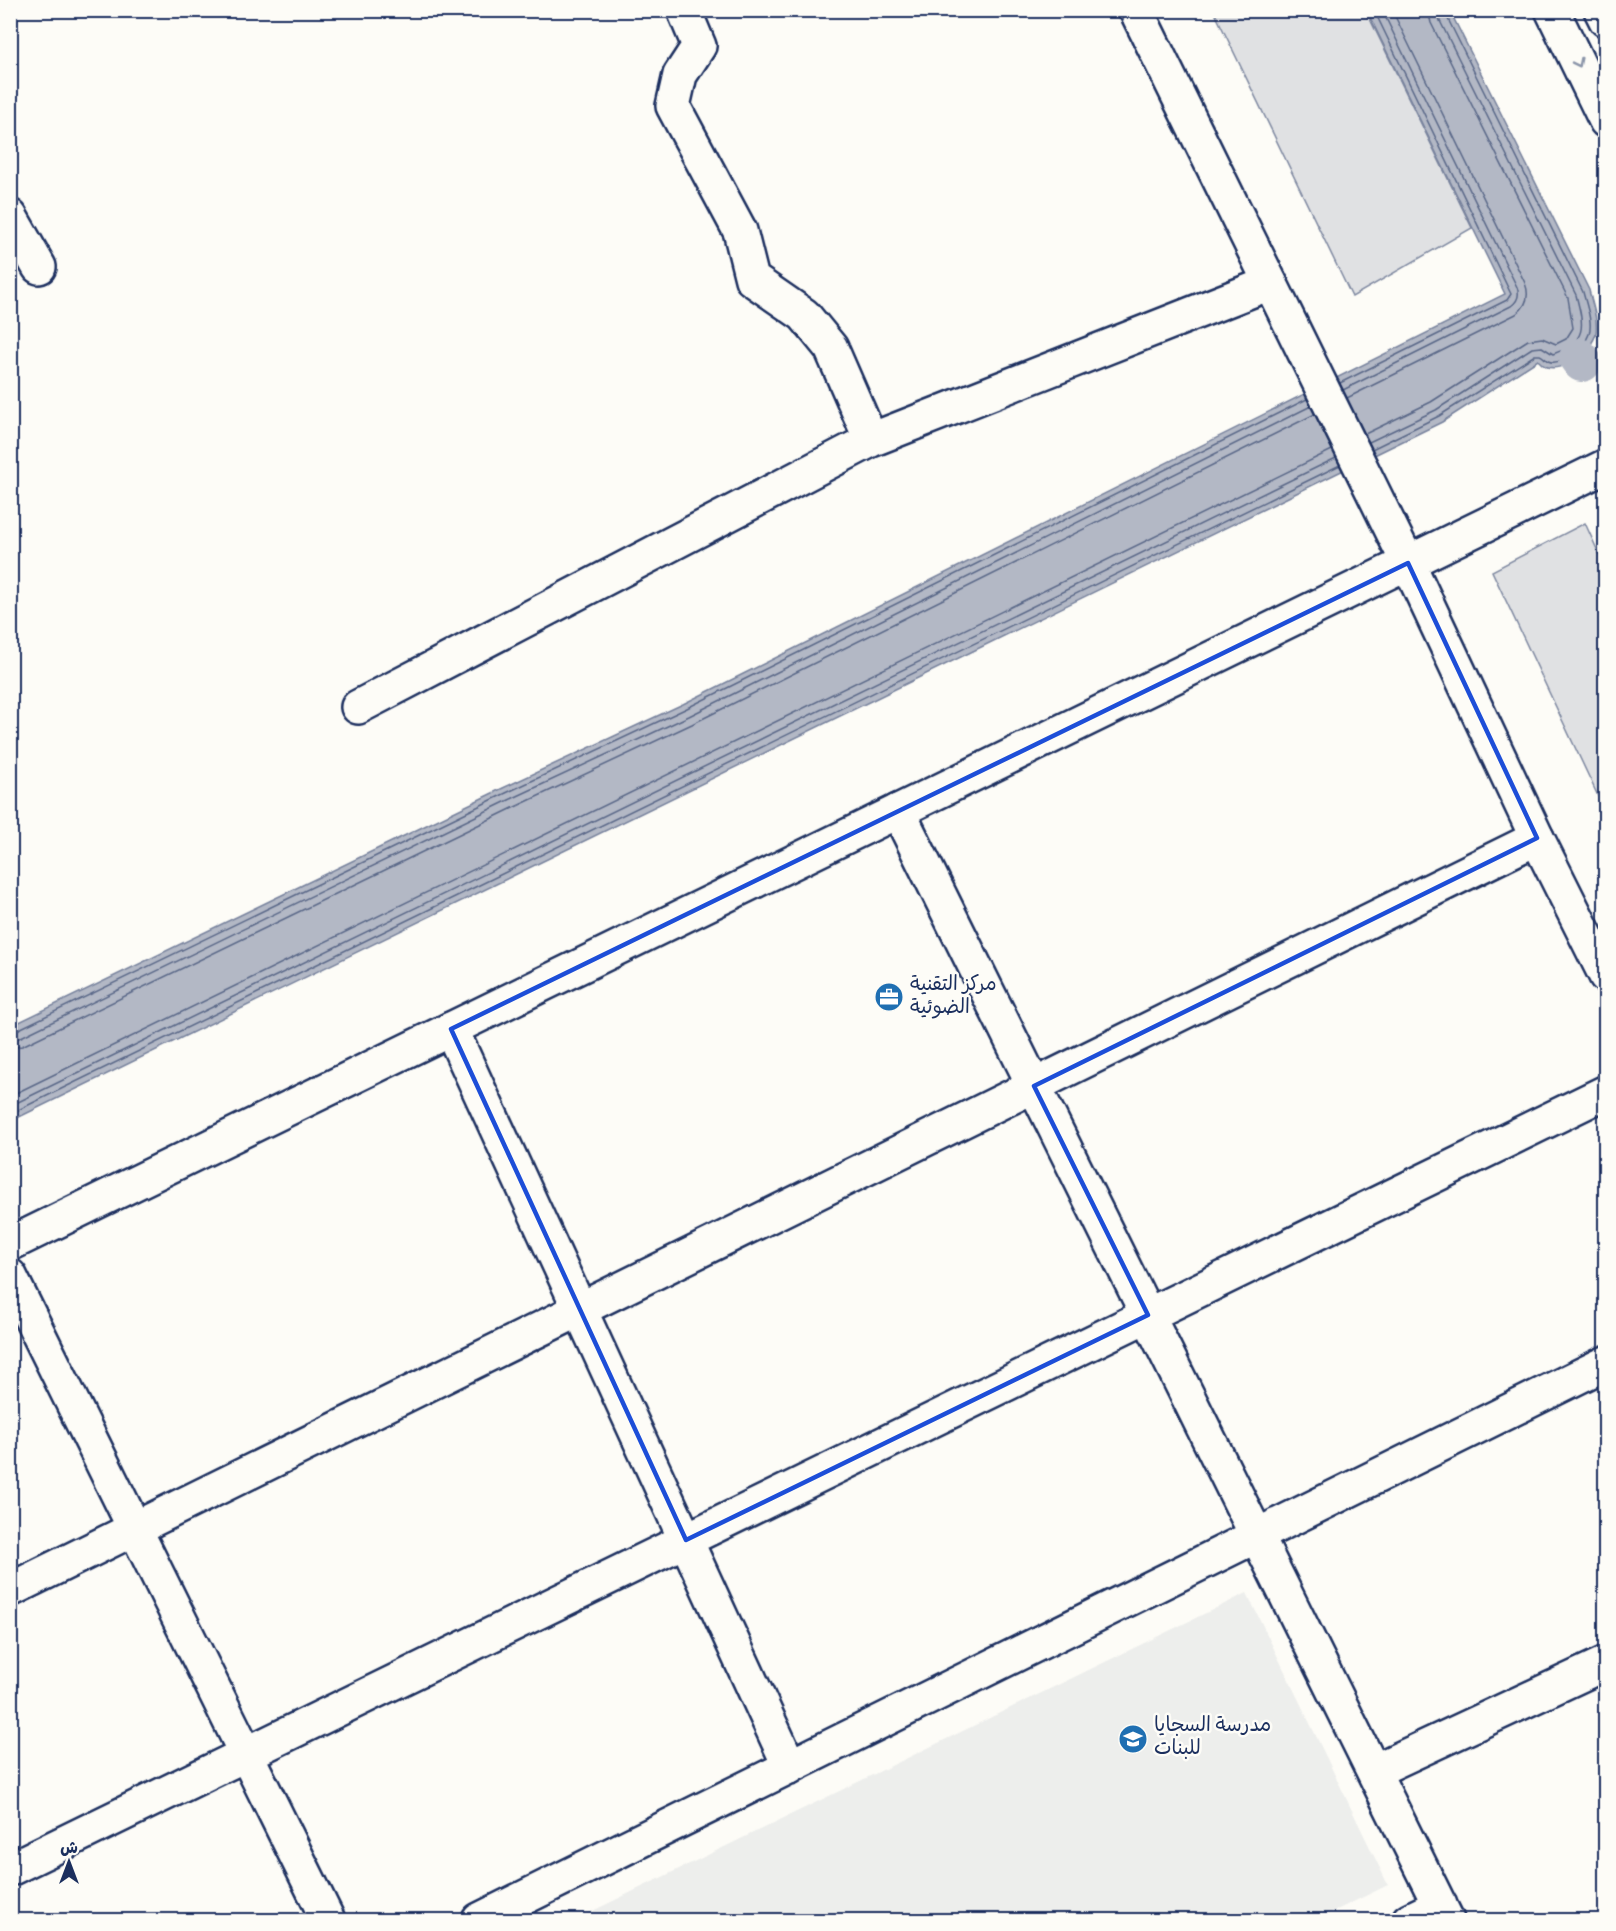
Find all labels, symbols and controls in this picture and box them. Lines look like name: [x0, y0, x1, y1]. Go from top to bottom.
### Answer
one-way arrow: [1570, 57, 1582, 68]
place label: مركز التقنية الضوئية: [910, 972, 997, 1023]
office icon: مركز التقنية الضوئية: [873, 981, 905, 1013]
place label: مدرسة السجايا للبنات: [1154, 1713, 1271, 1764]
school or university icon: مدرسة السجايا للبنات: [1117, 1723, 1149, 1755]
north arrow: [39, 1832, 99, 1892]
text: ش: [60, 1838, 78, 1861]

